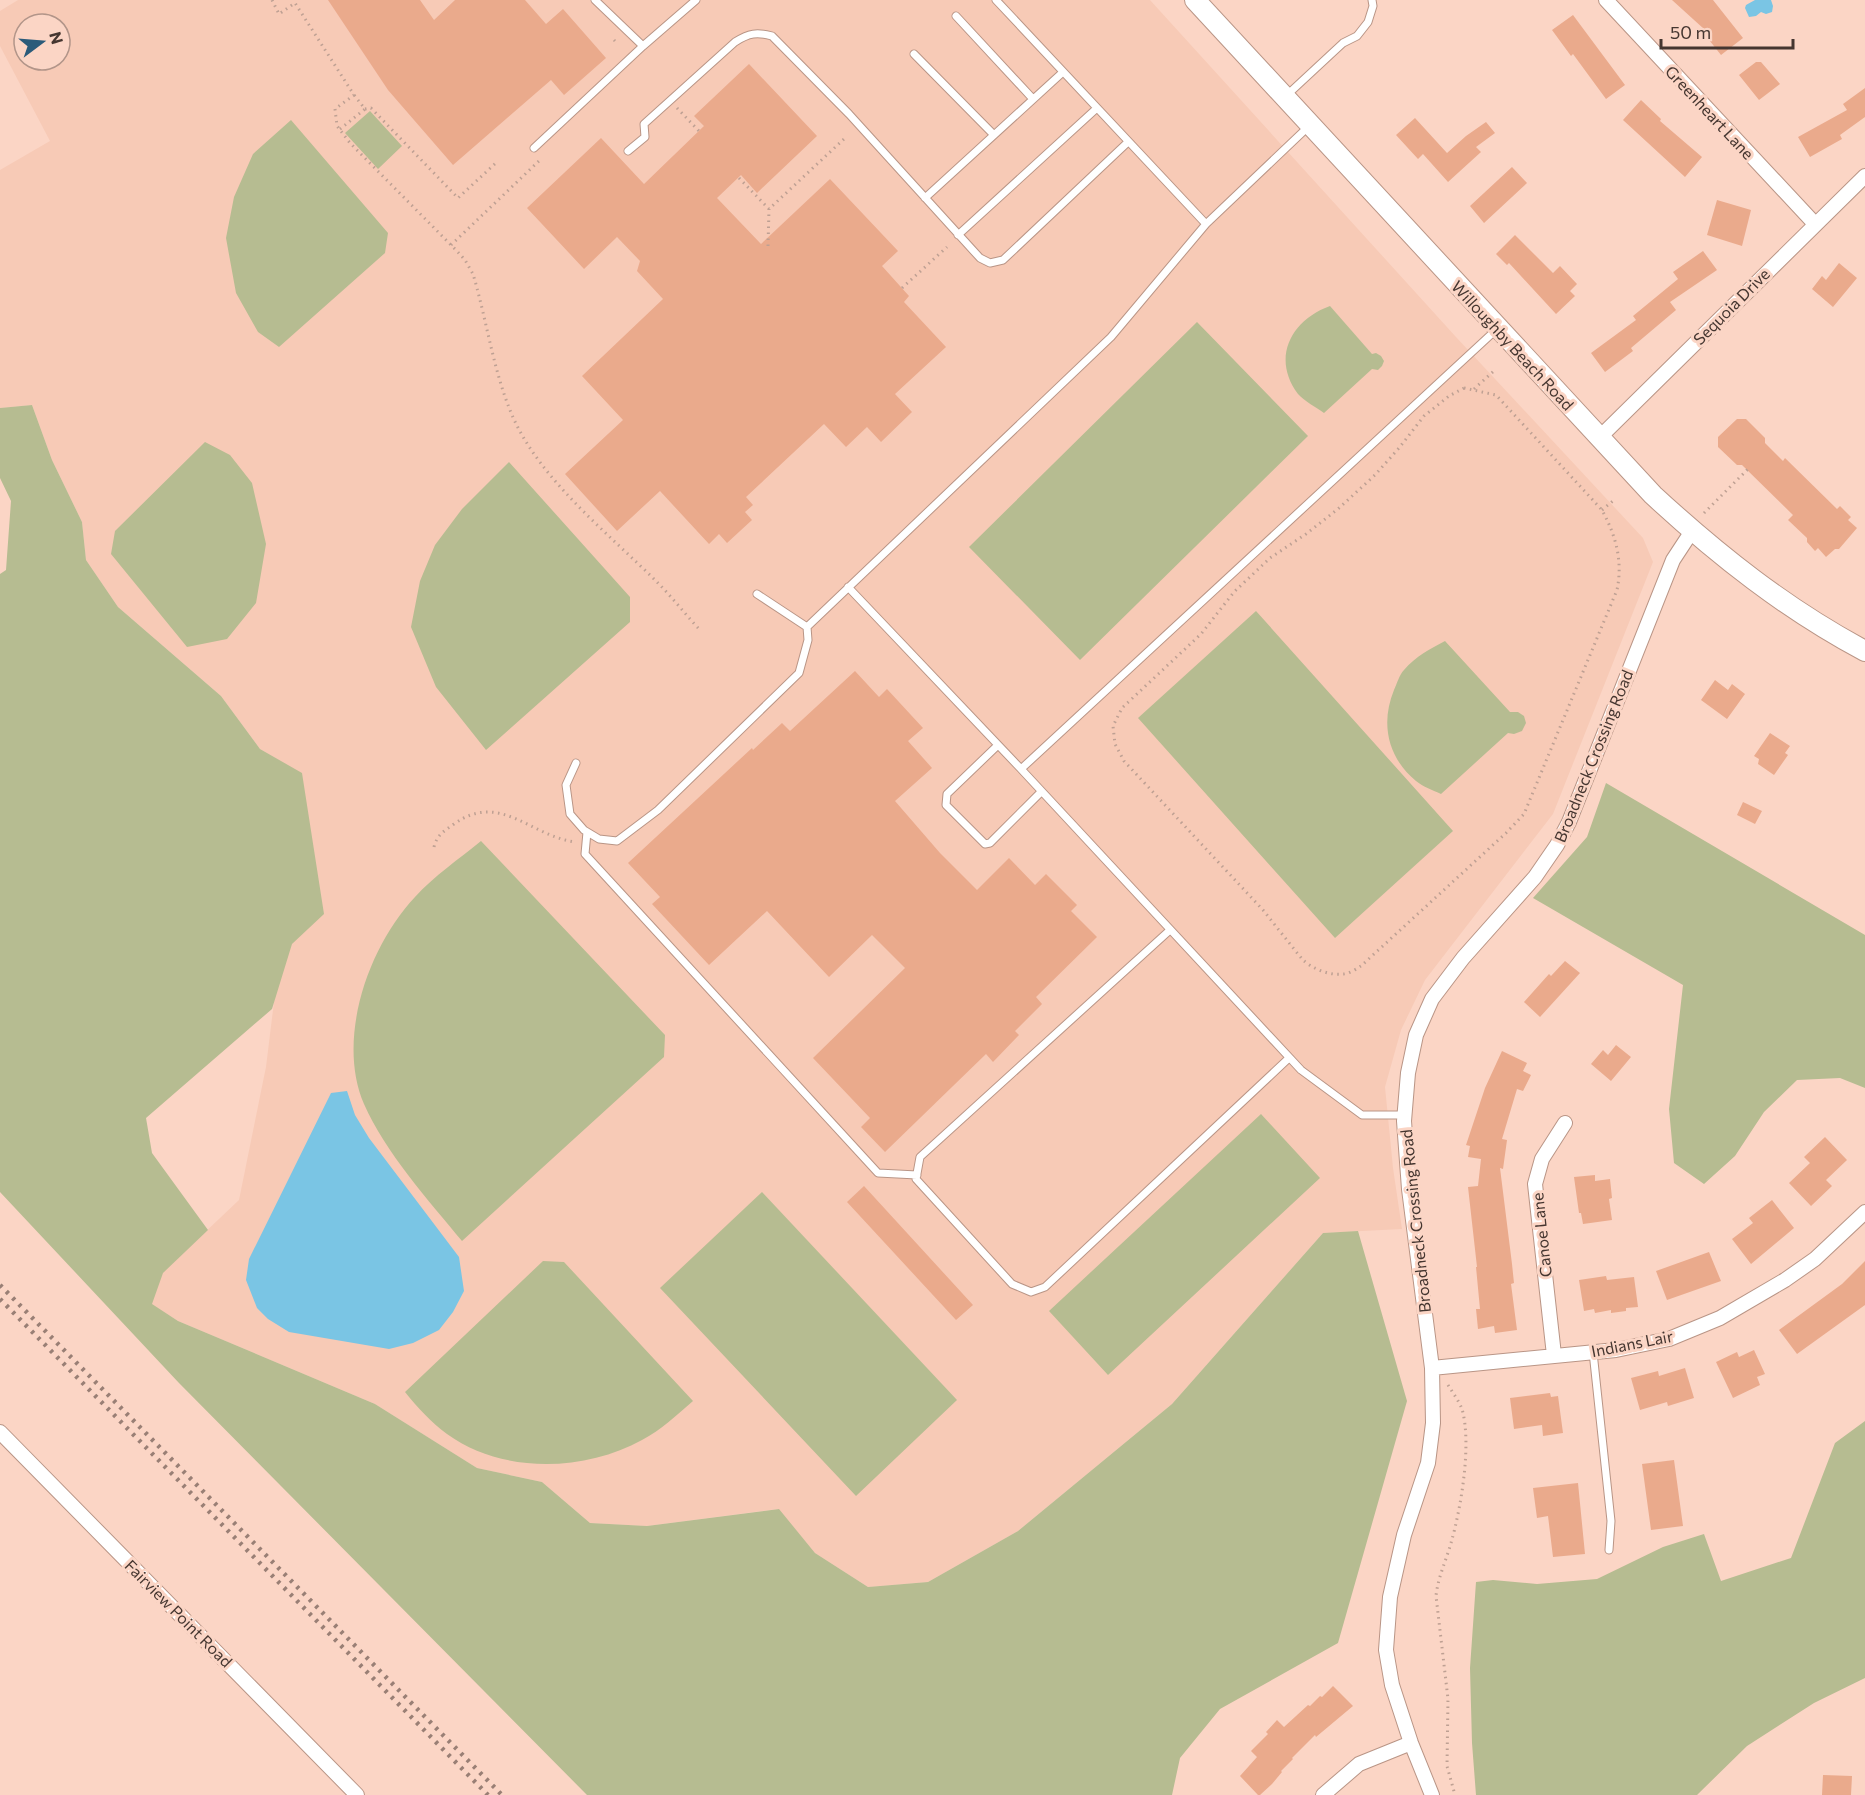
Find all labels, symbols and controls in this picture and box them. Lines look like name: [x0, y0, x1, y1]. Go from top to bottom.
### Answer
north arrow: [12, 12, 72, 72]
scale bar: [1661, 12, 1793, 50]
text: 50 m: [1670, 21, 1711, 43]
text: N: [46, 29, 68, 46]
street label: Greenheart Lane: [1662, 61, 1758, 163]
street label: Sequoia Drive: [1689, 264, 1773, 348]
street label: Willoughby Beach Road: [1448, 276, 1578, 414]
street label: Broadneck Crossing Road: [1550, 667, 1636, 845]
street label: Broadneck Crossing Road: [1396, 1128, 1434, 1314]
street label: Canoe Lane: [1527, 1192, 1555, 1278]
street label: Indians Lair: [1589, 1326, 1675, 1360]
street label: Fairview Point Road: [121, 1555, 237, 1671]

